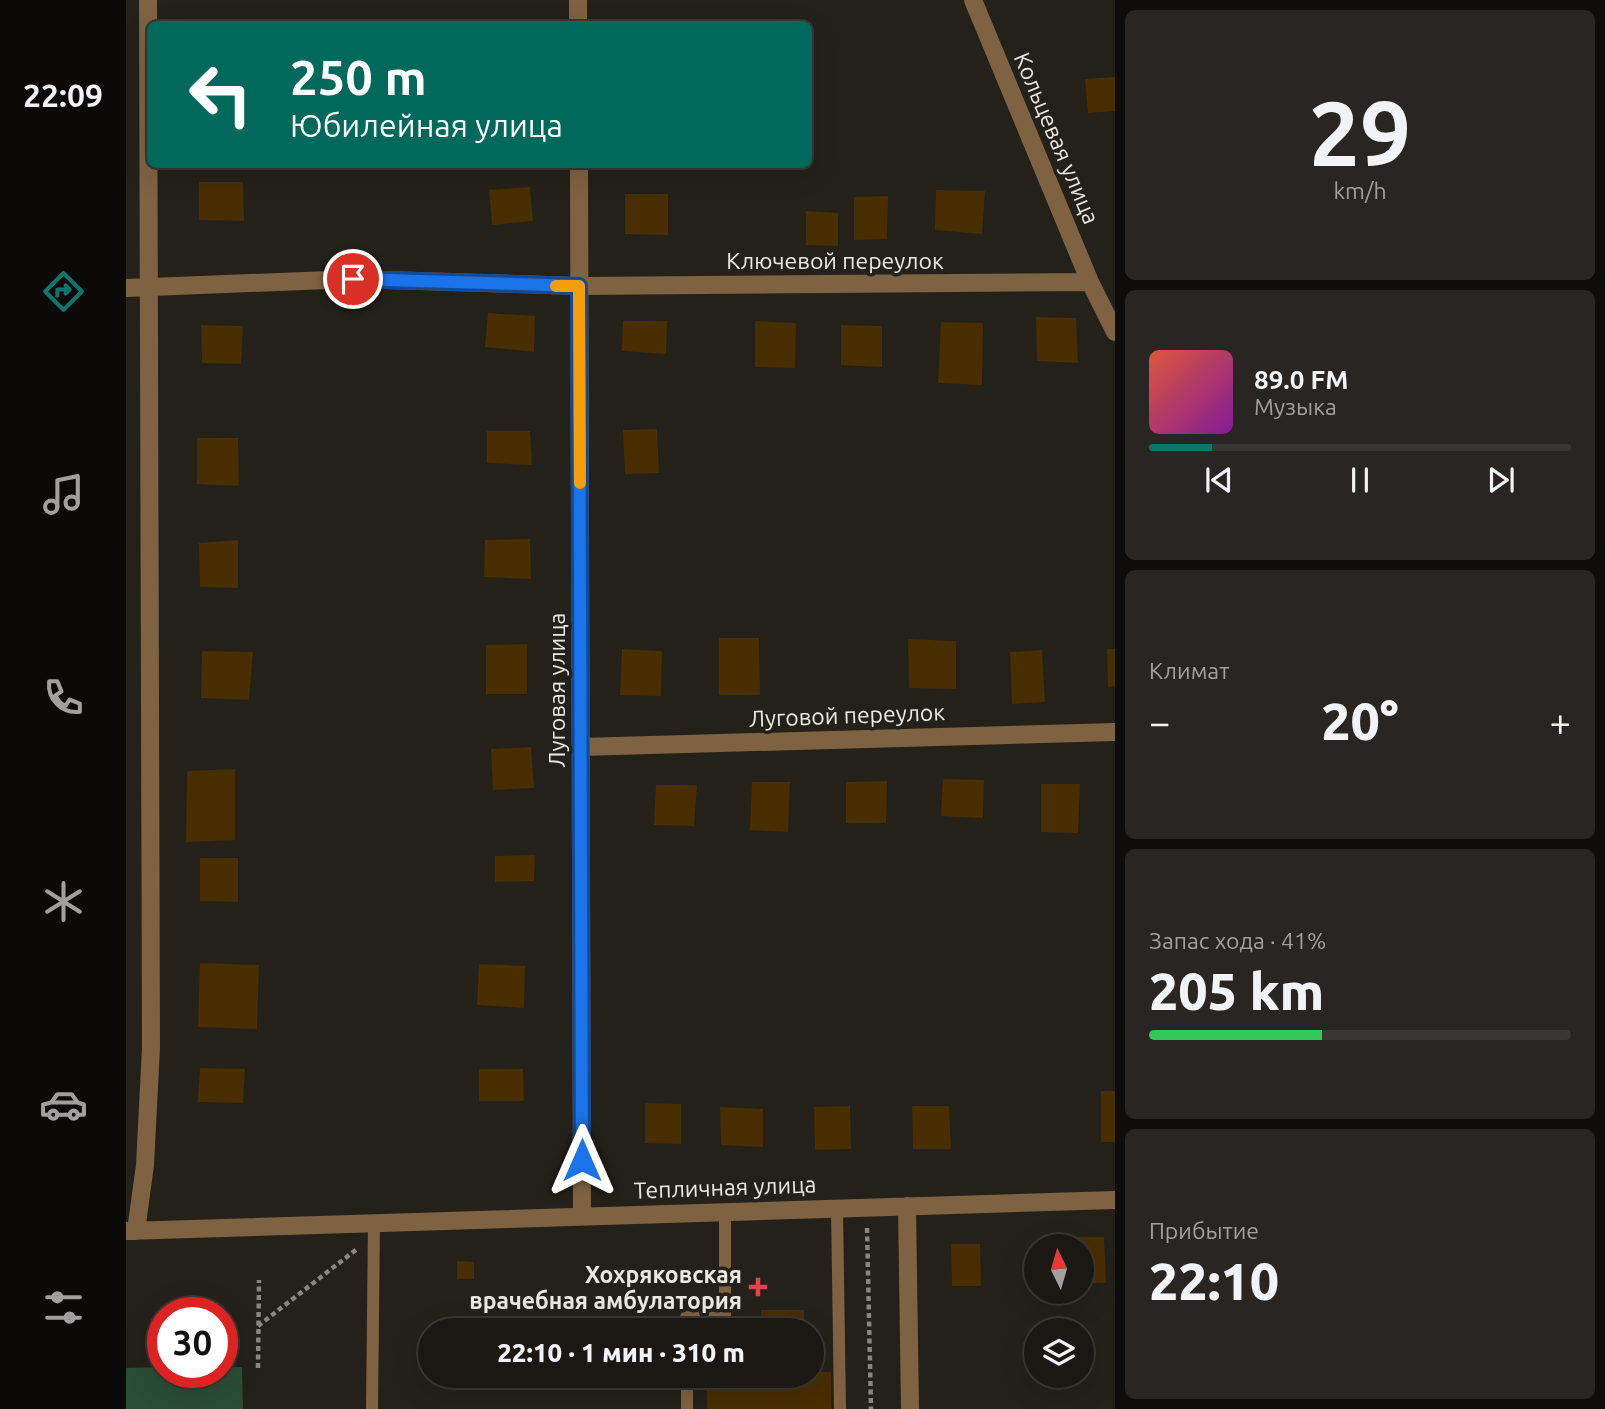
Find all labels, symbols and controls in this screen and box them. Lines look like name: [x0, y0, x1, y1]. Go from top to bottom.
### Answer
icon: left: [175, 49, 266, 140]
text: 250 m: [290, 49, 427, 104]
street label: Кольцевая улица: [1010, 49, 1104, 227]
text: 22:09: [23, 77, 103, 113]
text: 29: [1309, 81, 1411, 183]
text: Юбилейная улица: [290, 107, 563, 143]
text: km/h: [1333, 178, 1387, 203]
street label: Ключевой переулок: [726, 248, 944, 273]
pin: [323, 249, 383, 309]
icon: arrive: [334, 260, 372, 298]
icon: directions: [39, 267, 88, 316]
text: 89.0 FM: [1254, 365, 1348, 394]
text: Музыка: [1254, 394, 1337, 419]
icon: previous: [1200, 461, 1238, 499]
icon: pause: [1341, 461, 1379, 499]
icon: next: [1482, 461, 1520, 499]
icon: music: [39, 470, 88, 519]
street label: Луговая улица: [544, 613, 569, 767]
text: Климат: [1149, 658, 1229, 683]
icon: phone: [39, 673, 88, 722]
text: 20°: [1321, 692, 1399, 750]
street label: Луговой переулок: [748, 699, 946, 731]
text: −: [1149, 701, 1170, 743]
text: +: [1550, 701, 1571, 743]
icon: climate: [39, 877, 88, 926]
text: Запас хода · 41%: [1149, 928, 1326, 953]
text: 205 km: [1149, 962, 1324, 1020]
icon: car: [39, 1080, 88, 1129]
position arrow: [545, 1123, 619, 1197]
street label: Тепличная улица: [633, 1171, 817, 1203]
text: Прибытие: [1149, 1218, 1259, 1243]
north arrow: [1024, 1234, 1094, 1304]
map controls: [1024, 1234, 1094, 1388]
text: 22:10: [1149, 1252, 1279, 1310]
place label: Хохряковская врачебная амбулатория: [469, 1262, 742, 1313]
marker: Хохряковская врачебная амбулатория: [748, 1277, 768, 1297]
icon: filters: [39, 1283, 88, 1332]
speed limit sign: 30: [147, 1297, 238, 1388]
button: layers: [1024, 1318, 1094, 1388]
text: 22:10 · 1 мин · 310 m: [497, 1338, 745, 1367]

